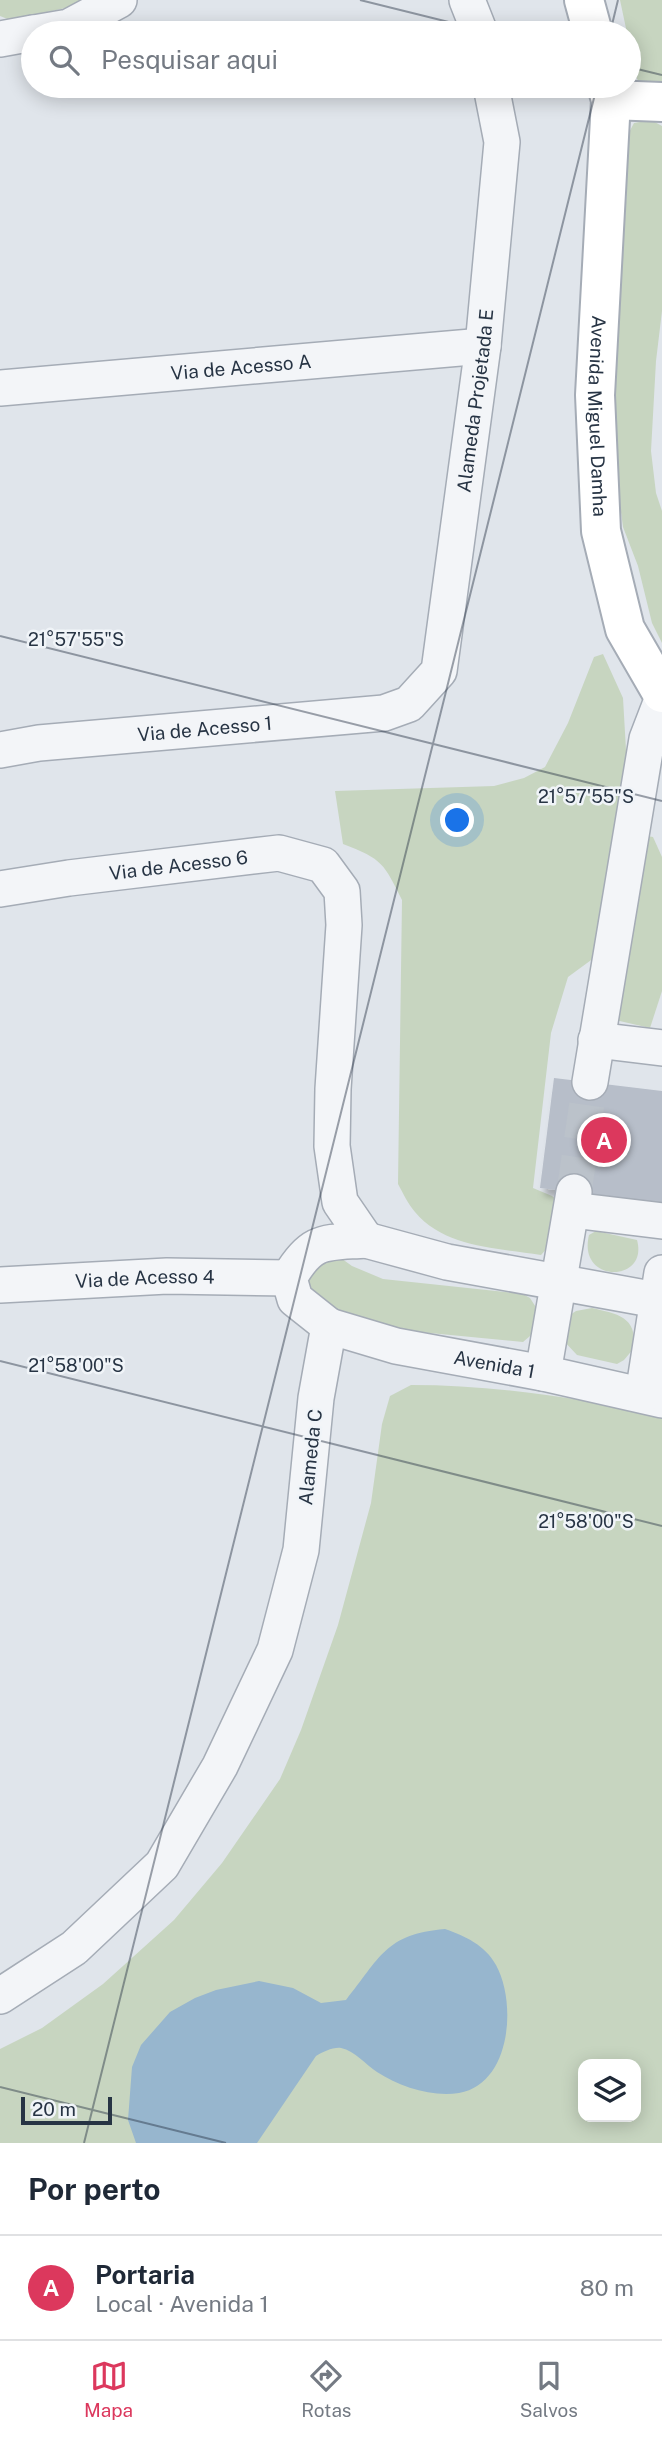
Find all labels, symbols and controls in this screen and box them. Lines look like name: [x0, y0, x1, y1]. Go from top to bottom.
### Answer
search box: [21, 21, 641, 98]
icon: search: [45, 41, 83, 79]
text: Pesquisar aqui: [101, 44, 278, 75]
street label: Alameda Projetada E: [452, 308, 497, 494]
street label: Avenida Miguel Damha: [584, 315, 611, 517]
street label: Via de Acesso A: [170, 350, 312, 384]
text: 21°57'55"S: [28, 629, 124, 650]
street label: Via de Acesso 1: [136, 712, 273, 745]
text: 21°57'55"S: [538, 786, 634, 807]
your location: [440, 803, 474, 837]
street label: Via de Acesso 6: [108, 846, 249, 884]
pin: A: [581, 1114, 627, 1166]
street label: Via de Acesso 4: [74, 1265, 215, 1292]
street label: Avenida 1: [452, 1346, 537, 1382]
text: 21°58'00"S: [28, 1355, 124, 1376]
street label: Alameda C: [294, 1408, 326, 1506]
text: 21°58'00"S: [538, 1511, 634, 1532]
map controls: [578, 2059, 641, 2122]
button: layers: [578, 2059, 641, 2122]
scale bar: [21, 2094, 112, 2126]
text: 20 m: [32, 2098, 76, 2120]
text: Por perto: [28, 2171, 160, 2207]
text: Portaria: [95, 2259, 195, 2290]
text: A: [43, 2274, 59, 2301]
text: 80 m: [580, 2274, 634, 2301]
text: Local · Avenida 1: [95, 2290, 269, 2317]
tab: Mapa: [84, 2357, 133, 2421]
tab: Rotas: [301, 2357, 351, 2421]
tab: Salvos: [520, 2357, 578, 2421]

